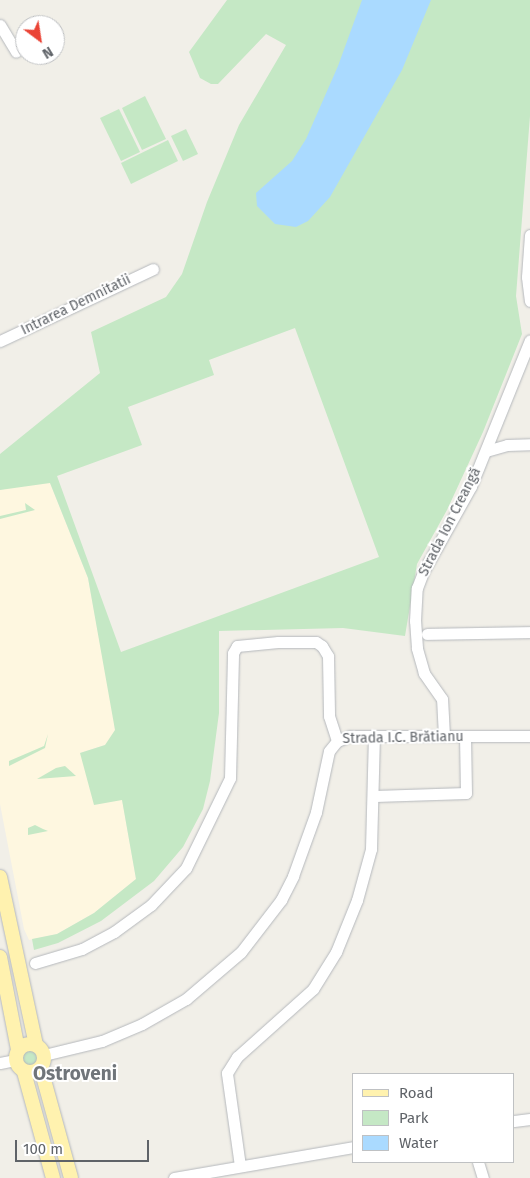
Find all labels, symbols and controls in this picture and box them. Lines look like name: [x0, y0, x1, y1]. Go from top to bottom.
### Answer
north arrow: [15, 15, 65, 65]
text: N: [39, 43, 56, 62]
street label: Intrarea Demnitatii: [18, 271, 134, 339]
street label: Strada Ion Creangă: [415, 465, 485, 579]
street label: Strada I.C. Brătianu: [342, 729, 464, 747]
district label: Ostroveni: [33, 1063, 117, 1085]
legend: [352, 1073, 515, 1163]
text: Road: [399, 1084, 434, 1102]
text: Park: [399, 1109, 429, 1127]
scale bar: [18, 1130, 151, 1162]
text: Water: [399, 1134, 438, 1152]
text: 100 m: [23, 1140, 63, 1158]

